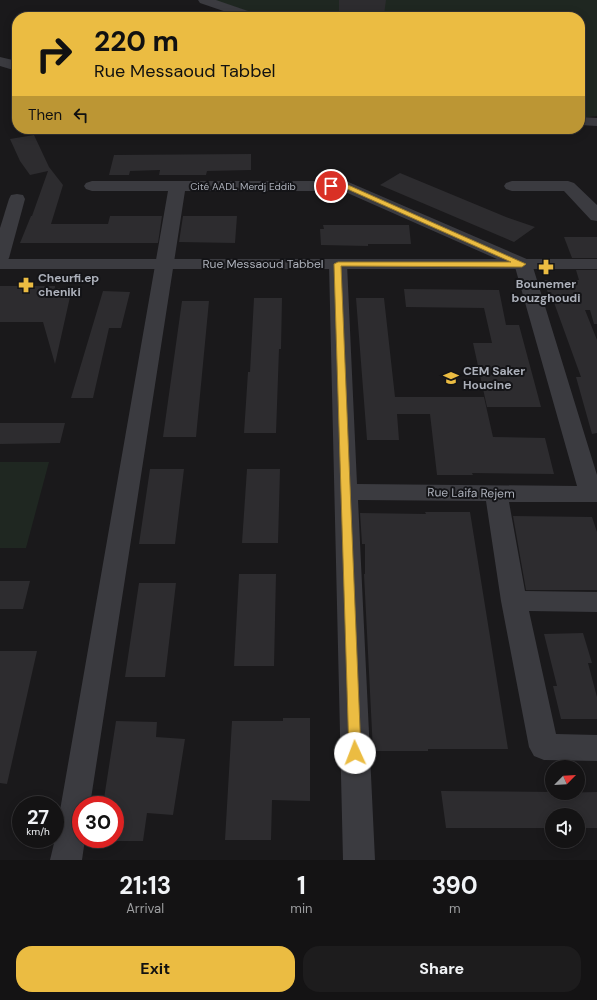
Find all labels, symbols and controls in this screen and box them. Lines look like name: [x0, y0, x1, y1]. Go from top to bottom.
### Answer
text: 220 m: [94, 23, 179, 60]
icon: right: [28, 28, 80, 80]
text: Rue Messaoud Tabbel: [94, 59, 276, 83]
icon: left: [70, 104, 92, 126]
text: Then: [28, 105, 62, 125]
pin: [314, 169, 348, 203]
icon: arrive: [320, 175, 342, 197]
street label: Cité AADL Merdj Eddib: [190, 180, 296, 193]
street label: Rue Messaoud Tabbel: [202, 256, 324, 272]
pharmacy icon: Bounemer bouzghoudi: [537, 258, 555, 276]
place label: Cheurfi.ep cheniki: [38, 270, 99, 300]
pharmacy icon: Cheurfi.ep cheniki: [17, 276, 35, 294]
place label: Bounemer bouzghoudi: [512, 276, 580, 306]
place label: CEM Saker Houcine: [463, 363, 525, 393]
school or university icon: CEM Saker Houcine: [442, 369, 460, 387]
street label: Rue Laifa Rejem: [427, 484, 515, 502]
position arrow: [334, 732, 376, 774]
north arrow: [545, 760, 585, 800]
map controls: [545, 760, 585, 848]
speed limit sign: 30: [72, 796, 124, 848]
text: 27: [27, 804, 49, 830]
button: sound: [545, 808, 585, 848]
text: km/h: [26, 825, 50, 838]
text: 21:13: [119, 870, 171, 901]
text: 1: [297, 870, 306, 901]
text: 390: [432, 870, 478, 901]
text: Arrival: [126, 900, 164, 917]
text: min: [290, 900, 313, 917]
text: m: [449, 900, 461, 917]
button: Exit: [16, 946, 295, 992]
button: Share: [303, 946, 581, 992]

